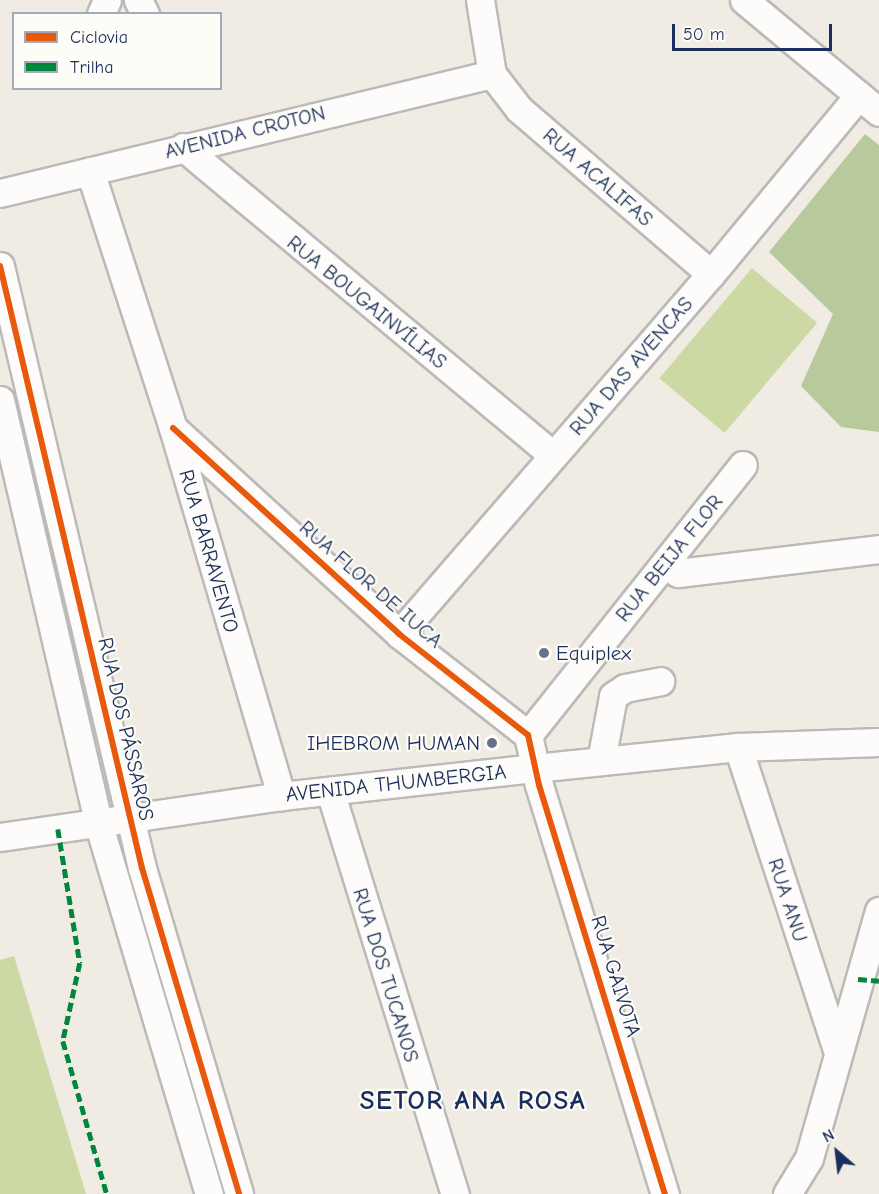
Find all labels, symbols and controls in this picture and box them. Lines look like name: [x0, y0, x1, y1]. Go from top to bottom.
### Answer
legend: [12, 12, 222, 90]
scale bar: [675, 12, 836, 50]
text: 50 m: [683, 24, 725, 45]
text: Ciclovia: [70, 27, 128, 48]
text: Trilha: [70, 57, 114, 78]
street label: AVENIDA CROTON: [162, 100, 328, 164]
street label: RUA ACALIFAS: [538, 122, 658, 232]
street label: RUA BOUGAINVÍLIAS: [282, 230, 452, 374]
street label: RUA DAS AVENCAS: [564, 291, 698, 441]
street label: RUA BARRAVENTO: [174, 467, 244, 635]
street label: RUA BEIJA FLOR: [610, 489, 728, 627]
street label: RUA FLOR DE IUCA: [294, 515, 448, 653]
street label: RUA DOS PÁSSAROS: [93, 635, 159, 823]
place label: Equiplex: [556, 640, 631, 666]
marker: Equiplex: [537, 646, 551, 660]
place label: IHEBROM HUMAN: [307, 730, 480, 756]
marker: IHEBROM HUMAN: [485, 736, 499, 750]
street label: AVENIDA THUMBERGIA: [284, 759, 508, 807]
street label: RUA ANU: [763, 855, 813, 945]
street label: RUA DOS TUCANOS: [348, 885, 424, 1065]
street label: RUA GAIVOTA: [586, 912, 646, 1040]
district label: SETOR ANA ROSA: [360, 1085, 586, 1117]
north arrow: [807, 1122, 867, 1182]
text: N: [820, 1126, 837, 1147]

